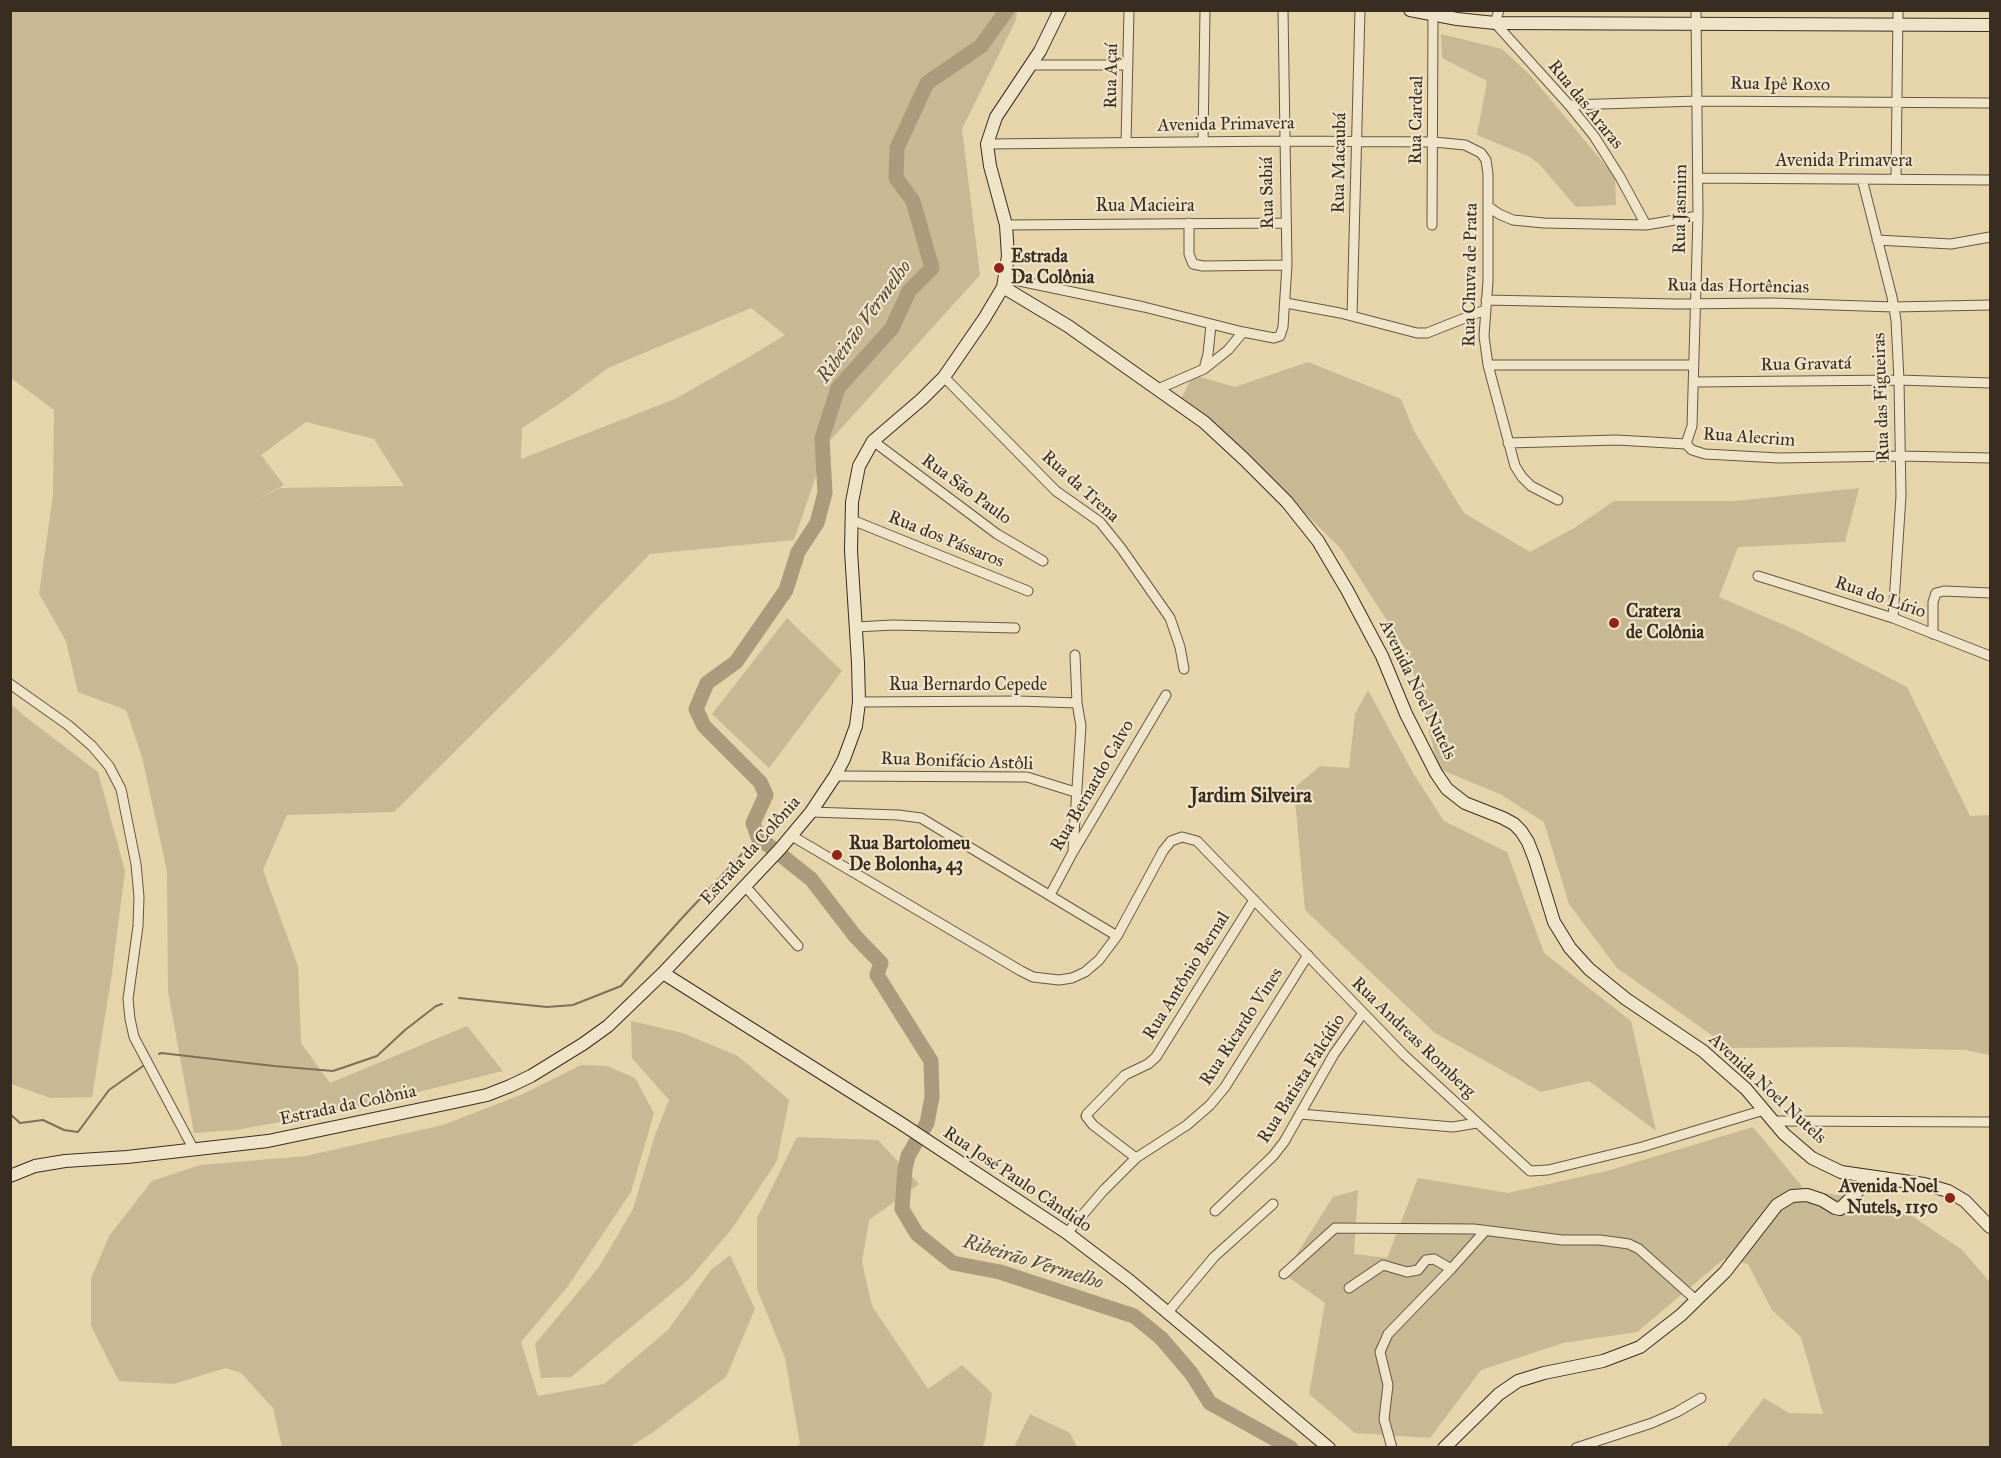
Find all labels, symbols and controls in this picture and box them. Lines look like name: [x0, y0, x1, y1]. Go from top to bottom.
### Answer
street label: Rua Açaí: [1101, 43, 1123, 109]
street label: Rua das Araras: [1543, 56, 1627, 154]
street label: Rua Ipê Roxo: [1730, 73, 1830, 97]
street label: Rua Cardeal: [1405, 75, 1429, 165]
street label: Rua Macaubá: [1328, 112, 1352, 214]
street label: Avenida Primavera: [1157, 113, 1295, 137]
street label: Avenida Primavera: [1775, 151, 1913, 173]
street label: Rua Sabiá: [1257, 156, 1279, 230]
street label: Rua Jasmim: [1669, 164, 1693, 254]
street label: Rua Macieira: [1096, 196, 1194, 218]
street label: Rua Chuva de Prata: [1459, 203, 1483, 347]
place label: Estrada Da Colônia: [1011, 247, 1094, 290]
water label: Ribeirão Vermelho: [813, 256, 917, 388]
marker: Estrada Da Colônia: [992, 261, 1006, 275]
street label: Rua das Hortências: [1667, 275, 1809, 299]
street label: Rua das Figueiras: [1869, 332, 1895, 462]
street label: Rua Gravatá: [1760, 353, 1852, 377]
street label: Rua Alecrim: [1702, 424, 1796, 452]
street label: Rua da Trena: [1037, 446, 1123, 528]
street label: Rua São Paulo: [917, 450, 1015, 530]
street label: Rua dos Pássaros: [885, 507, 1007, 573]
street label: Rua do Lírio: [1832, 572, 1928, 624]
place label: Cratera de Colônia: [1626, 602, 1704, 644]
marker: Cratera de Colônia: [1607, 616, 1621, 630]
street label: Avenida Noel Nutels: [1374, 617, 1460, 763]
street label: Rua Bernardo Cepede: [889, 675, 1047, 697]
street label: Rua Bernardo Calvo: [1047, 716, 1139, 856]
street label: Rua Bonifácio Astôli: [880, 749, 1034, 775]
district label: Jardim Silveira: [1190, 785, 1312, 809]
street label: Estrada da Colônia: [697, 792, 805, 910]
place label: Rua Bartolomeu De Bolonha, 43: [849, 834, 970, 876]
marker: Rua Bartolomeu De Bolonha, 43: [830, 848, 844, 862]
street label: Rua Antônio Bernal: [1139, 908, 1235, 1044]
street label: Rua Ricardo Vines: [1196, 964, 1288, 1090]
street label: Rua Andreas Romberg: [1346, 973, 1480, 1103]
street label: Rua Batista Falcídio: [1254, 1010, 1350, 1148]
street label: Avenida Noel Nutels: [1704, 1029, 1830, 1149]
street label: Estrada da Colônia: [278, 1081, 418, 1131]
street label: Rua José Paulo Cândido: [939, 1122, 1095, 1238]
place label: Avenida Noel Nutels, 1150: [1839, 1177, 1938, 1220]
marker: Avenida Noel Nutels, 1150: [1943, 1191, 1957, 1205]
water label: Ribeirão Vermelho: [960, 1230, 1106, 1296]

